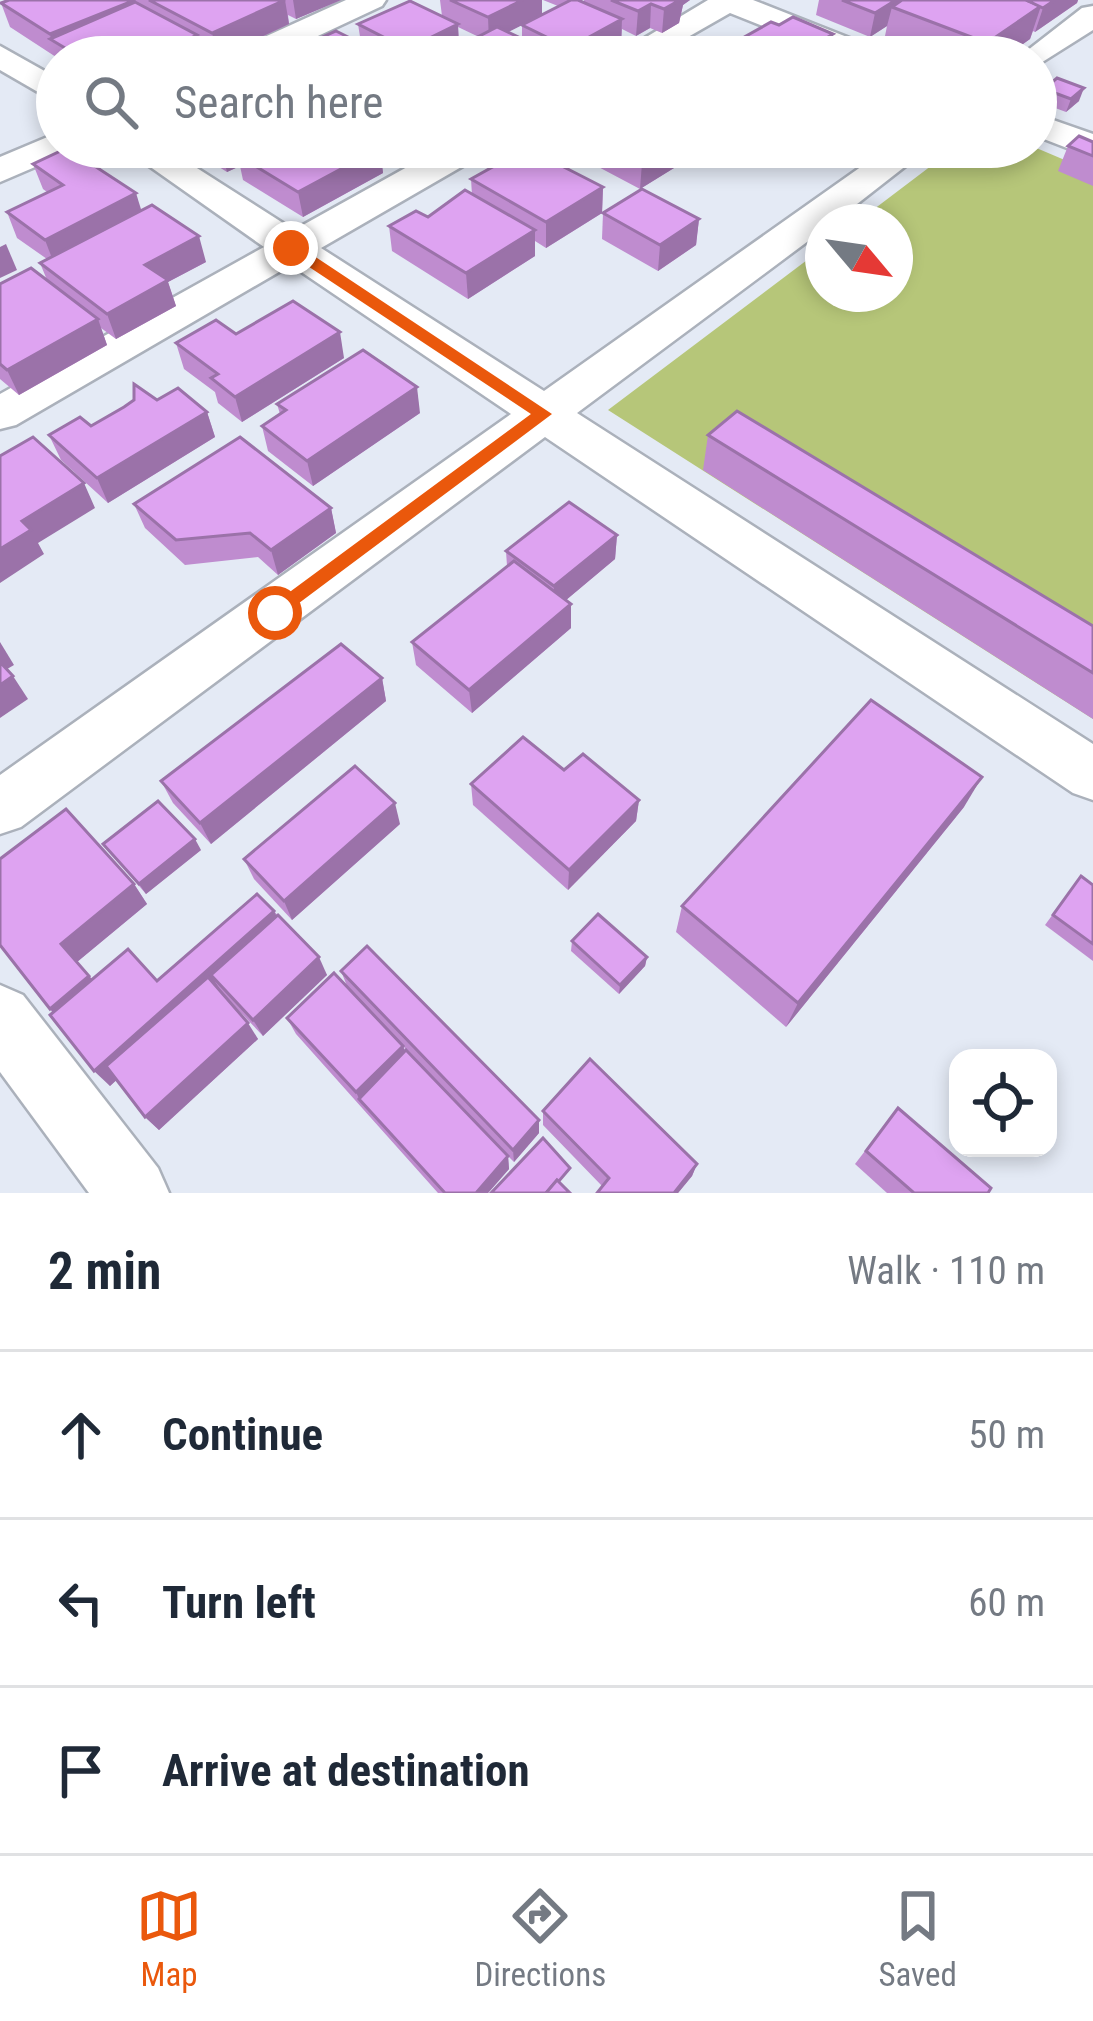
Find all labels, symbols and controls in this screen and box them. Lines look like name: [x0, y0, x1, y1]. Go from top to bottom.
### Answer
search box: [36, 36, 1057, 168]
icon: search: [78, 69, 144, 135]
text: Search here: [174, 76, 383, 129]
north arrow: [805, 204, 913, 312]
route end: [264, 221, 318, 275]
route start: [248, 586, 302, 640]
map controls: [949, 1049, 1057, 1157]
button: locate: [949, 1049, 1057, 1157]
text: 2 min: [48, 1242, 161, 1301]
text: Walk · 110 m: [847, 1248, 1045, 1294]
icon: ahead: [48, 1402, 114, 1468]
text: Continue: [162, 1408, 323, 1461]
text: 50 m: [968, 1412, 1045, 1458]
icon: left: [48, 1570, 114, 1636]
text: Turn left: [162, 1576, 316, 1629]
text: 60 m: [968, 1580, 1045, 1626]
icon: arrive: [48, 1738, 114, 1804]
text: Arrive at destination: [162, 1744, 530, 1797]
tab: Map: [136, 1883, 202, 1994]
tab: Directions: [474, 1883, 606, 1994]
tab: Saved: [878, 1883, 957, 1994]

